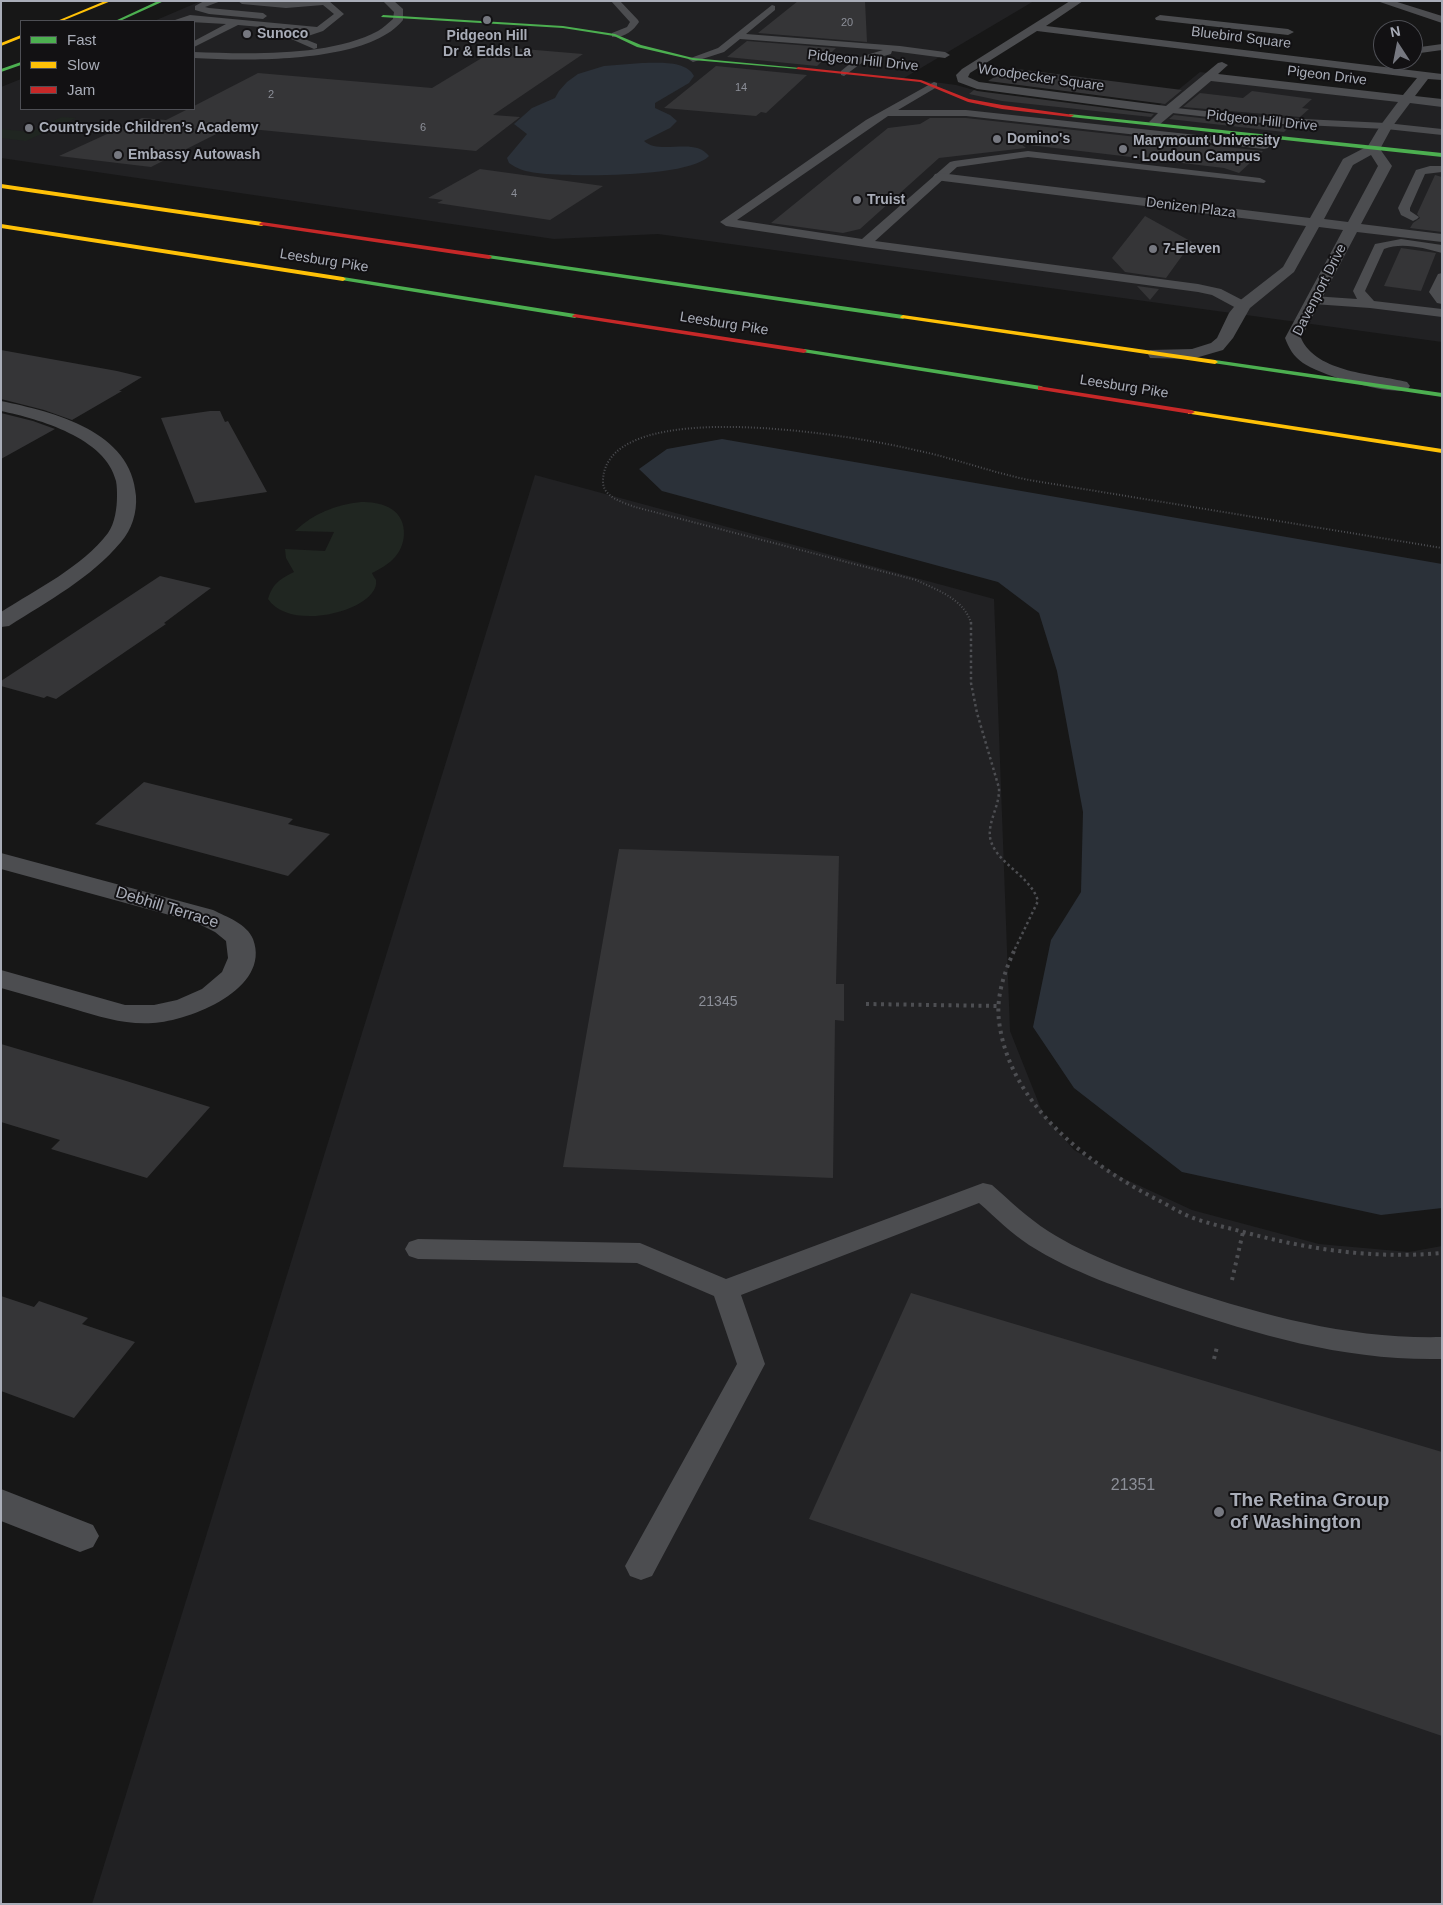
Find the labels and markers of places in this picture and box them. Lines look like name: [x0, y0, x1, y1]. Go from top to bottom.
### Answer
marker: Pidgeon Hill Dr & Edds La: [481, 14, 493, 26]
place label: Sunoco: [257, 26, 308, 42]
marker: Sunoco: [241, 28, 253, 40]
place label: Pidgeon Hill Dr & Edds La: [443, 28, 531, 60]
place label: Countryside Children’s Academy: [39, 120, 259, 136]
marker: Countryside Children’s Academy: [23, 122, 35, 134]
place label: Domino's: [1007, 131, 1070, 147]
marker: Domino's: [991, 133, 1003, 145]
place label: Marymount University - Loudoun Campus: [1133, 133, 1280, 166]
marker: Marymount University - Loudoun Campus: [1117, 143, 1129, 155]
place label: Embassy Autowash: [128, 147, 260, 163]
marker: Embassy Autowash: [112, 149, 124, 161]
place label: Truist: [867, 192, 905, 208]
marker: Truist: [851, 194, 863, 206]
place label: 7-Eleven: [1163, 241, 1221, 257]
marker: 7-Eleven: [1147, 243, 1159, 255]
place label: The Retina Group of Washington: [1230, 1490, 1389, 1534]
marker: The Retina Group of Washington: [1212, 1505, 1226, 1519]

